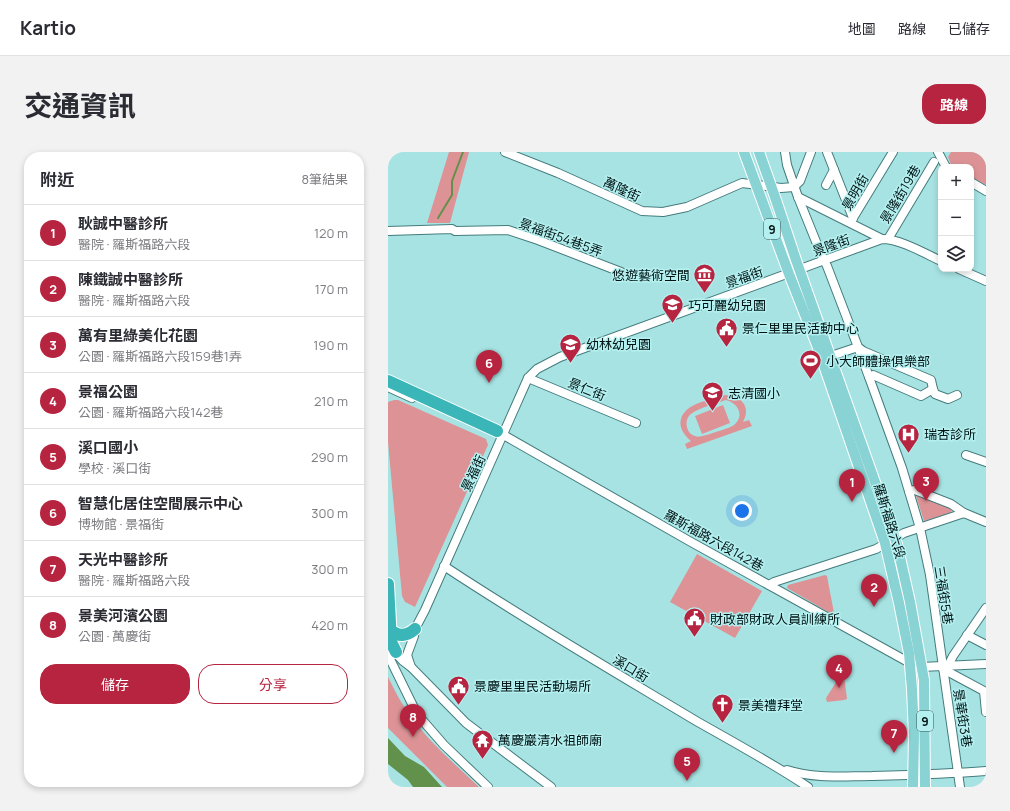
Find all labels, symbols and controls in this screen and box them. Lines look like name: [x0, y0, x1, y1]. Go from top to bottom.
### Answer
text: Kartio: [20, 15, 76, 41]
text: 地圖: [848, 19, 876, 38]
text: 路線: [898, 19, 926, 38]
text: 已儲存: [948, 19, 990, 38]
button: 路線: [922, 84, 986, 124]
text: 交通資訊: [24, 86, 136, 124]
street label: 景隆街19巷: [876, 161, 924, 227]
map controls: [938, 164, 974, 272]
button: +: [938, 164, 974, 200]
text: 附近: [40, 168, 74, 191]
text: 8筆結果: [301, 170, 348, 188]
street label: 景明街: [837, 171, 873, 213]
street label: 萬隆街: [601, 173, 643, 205]
button: −: [938, 200, 974, 236]
text: 耿誠中醫診所: [78, 213, 168, 234]
street label: 景福街54巷5弄: [517, 214, 605, 260]
road number: 9: [764, 219, 780, 239]
text: 1: [50, 224, 56, 242]
text: 120 m: [314, 224, 348, 242]
street label: 景隆街: [810, 230, 852, 260]
text: 醫院 · 羅斯福路六段: [78, 235, 190, 253]
button: layers: [938, 236, 974, 272]
museum icon: 悠遊藝術空間: [692, 262, 718, 295]
street label: 景福街: [723, 262, 765, 292]
place label: 悠遊藝術空間: [612, 266, 690, 284]
text: 陳鐵誠中醫診所: [78, 269, 183, 290]
text: 2: [49, 280, 57, 298]
text: 170 m: [315, 280, 348, 298]
text: 醫院 · 羅斯福路六段: [78, 291, 190, 309]
school or university icon: 巧可麗幼兒園: [660, 292, 686, 325]
place label: 巧可麗幼兒園: [688, 296, 766, 314]
public building icon: 景仁里里民活動中心: [714, 315, 740, 348]
place label: 景仁里里民活動中心: [742, 319, 859, 337]
text: 萬有里綠美化花園: [78, 325, 198, 346]
school or university icon: 幼林幼兒園: [557, 331, 583, 364]
place label: 幼林幼兒園: [586, 335, 651, 353]
text: 3: [49, 336, 57, 354]
text: 190 m: [313, 336, 348, 354]
text: 公園 · 羅斯福路六段159巷1弄: [78, 347, 242, 365]
sports icon: 小大師體操俱樂部: [797, 348, 823, 381]
pin: 6: [476, 350, 502, 383]
place label: 小大師體操俱樂部: [826, 352, 930, 370]
street label: 景仁街: [566, 373, 608, 405]
school or university icon: 志清國小: [700, 380, 726, 413]
text: 景福公園: [78, 381, 138, 402]
place label: 志清國小: [728, 384, 780, 402]
text: 4: [49, 392, 57, 410]
text: 210 m: [314, 392, 348, 410]
text: 公園 · 羅斯福路六段142巷: [78, 403, 223, 421]
hospital icon: 瑞杏診所: [896, 421, 922, 454]
place label: 瑞杏診所: [924, 425, 976, 443]
text: 溪口國小: [78, 437, 138, 458]
text: 5: [49, 448, 57, 466]
text: 290 m: [311, 448, 348, 466]
street label: 景福街: [457, 452, 489, 494]
text: 學校 · 溪口街: [78, 459, 151, 477]
pin: 3: [913, 468, 939, 501]
pin: 1: [839, 469, 865, 502]
street label: 羅斯福路六段: [870, 481, 910, 561]
text: 智慧化居住空間展示中心: [78, 493, 243, 514]
your location: [732, 501, 752, 521]
text: 6: [49, 504, 57, 522]
text: 300 m: [311, 504, 348, 522]
street label: 羅斯福路六段142巷: [661, 505, 767, 575]
text: 博物館 · 景福街: [78, 515, 164, 533]
text: 天光中醫診所: [78, 549, 168, 570]
text: 7: [50, 560, 56, 578]
text: 300 m: [311, 560, 348, 578]
street label: 三福街5巷: [930, 564, 958, 626]
text: 醫院 · 羅斯福路六段: [78, 571, 190, 589]
pin: 2: [861, 574, 887, 607]
text: 景美河濱公園: [78, 605, 168, 626]
public building icon: 財政部財政人員訓練所: [682, 606, 708, 639]
place label: 財政部財政人員訓練所: [710, 610, 840, 628]
text: 8: [49, 616, 57, 634]
text: 420 m: [311, 616, 348, 634]
text: 公園 · 萬慶街: [78, 627, 151, 645]
street label: 溪口街: [610, 650, 652, 686]
pin: 4: [826, 655, 852, 688]
button: 儲存: [40, 664, 190, 704]
button: 分享: [198, 664, 348, 704]
public building icon: 景慶里里民活動場所: [446, 673, 472, 706]
place label: 景慶里里民活動場所: [474, 677, 591, 695]
street label: 景華街3巷: [949, 687, 977, 749]
church icon: 景美禮拜堂: [710, 692, 736, 725]
place label: 景美禮拜堂: [738, 696, 803, 714]
pin: 8: [400, 704, 426, 737]
road number: 9: [917, 711, 933, 731]
pin: 7: [881, 720, 907, 753]
temple icon: 萬慶巖清水祖師廟: [470, 727, 496, 760]
place label: 萬慶巖清水祖師廟: [498, 731, 602, 749]
pin: 5: [674, 748, 700, 781]

